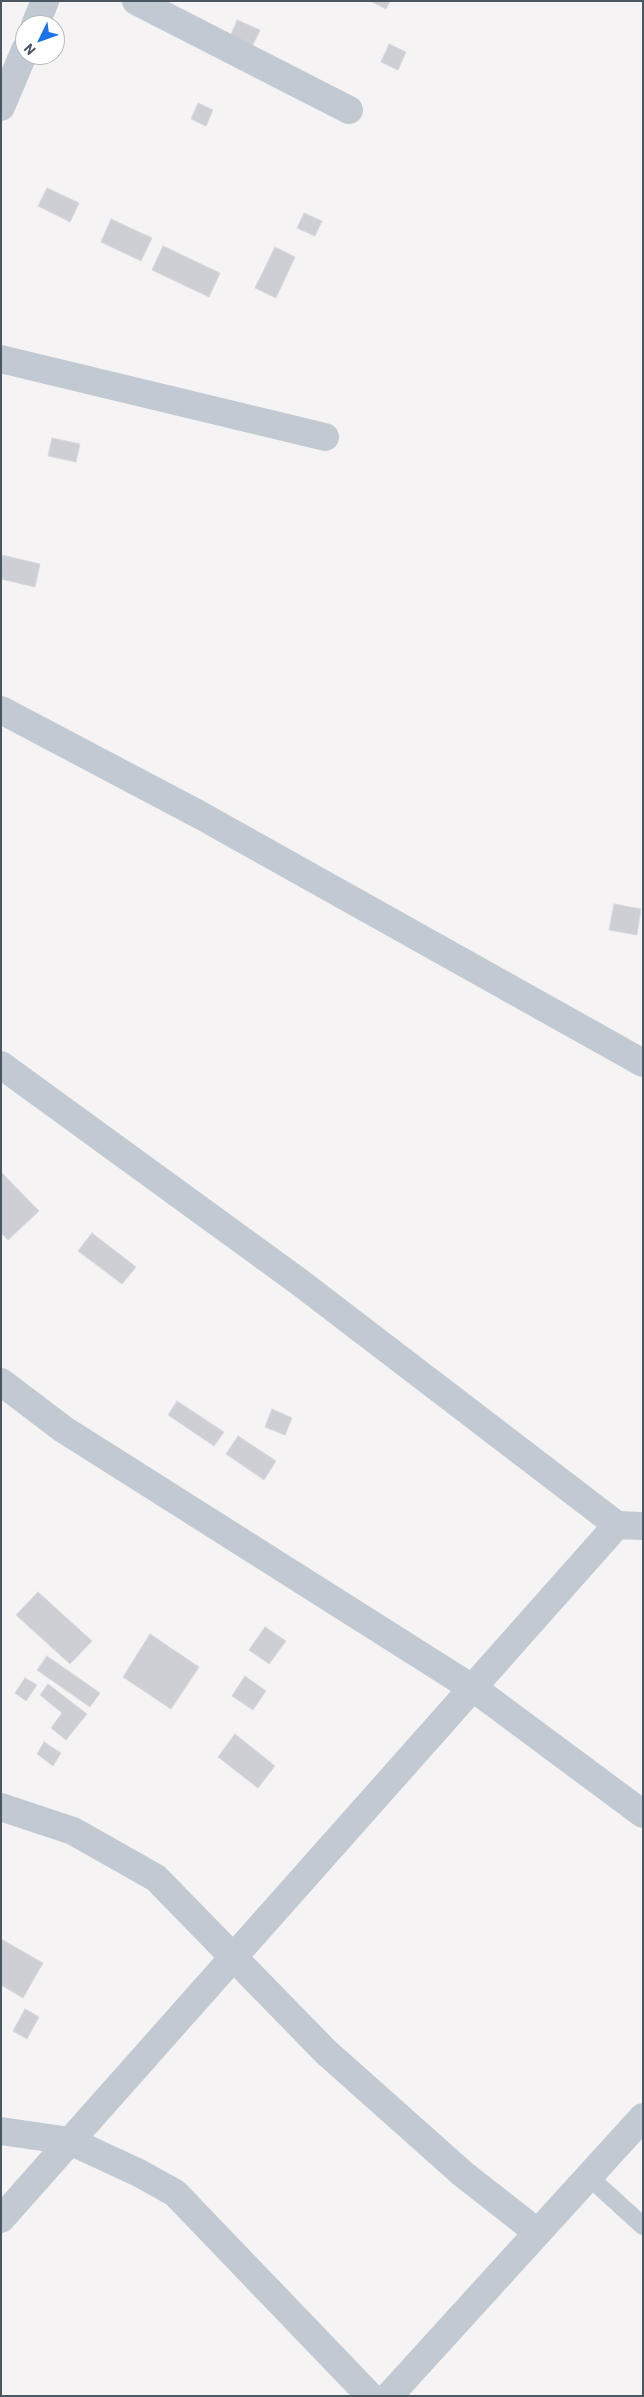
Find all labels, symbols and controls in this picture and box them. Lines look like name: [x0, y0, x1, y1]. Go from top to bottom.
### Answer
north arrow: [15, 15, 65, 65]
text: N: [20, 41, 39, 59]

